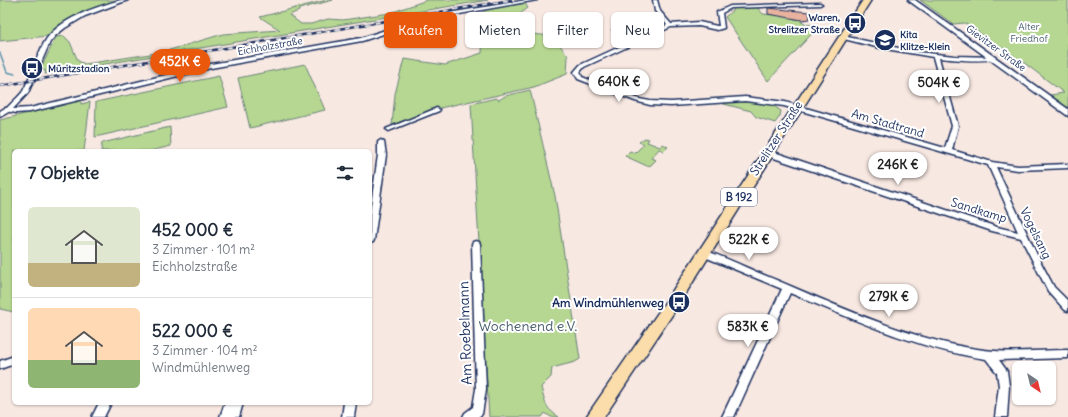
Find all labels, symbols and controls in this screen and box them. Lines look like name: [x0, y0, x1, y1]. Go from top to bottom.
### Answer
bus stop icon: Waren, Strelitzer Straße: [842, 10, 868, 36]
place label: Waren, Strelitzer Straße: [769, 11, 841, 36]
chip: Kaufen: [384, 12, 457, 48]
chip: Mieten: [465, 12, 535, 48]
chip: Filter: [543, 12, 603, 48]
chip: Neu: [611, 12, 664, 48]
park label: Alter Friedhof: [1010, 20, 1048, 45]
street label: Gievitzer Straße: [963, 22, 1029, 74]
school or university icon: Kita Klitze-Klein: [872, 27, 898, 53]
place label: Kita Klitze-Klein: [900, 28, 950, 53]
street label: Eichholzstraße: [236, 34, 304, 58]
pin: 452K €: [147, 49, 213, 83]
text: 452K €: [159, 53, 201, 70]
bus stop icon: Müritzstadion: [19, 55, 45, 81]
place label: Müritzstadion: [48, 62, 110, 75]
pin: 640K €: [586, 69, 652, 103]
pin: 504K €: [906, 70, 972, 104]
text: 640K €: [597, 73, 641, 90]
text: 504K €: [917, 74, 961, 91]
street label: Strelitzer Straße: [746, 98, 806, 178]
street label: Am Stadtrand: [850, 105, 926, 141]
pin: 246K €: [865, 152, 931, 186]
text: 246K €: [877, 156, 919, 173]
text: 7 Objekte: [28, 162, 99, 184]
icon: filters: [334, 162, 356, 184]
road number: B 192: [721, 188, 757, 206]
street label: Sandkamp: [949, 194, 1009, 226]
street label: Vogelsang: [1017, 205, 1055, 261]
text: 452 000 €: [152, 219, 234, 241]
icon: home: [60, 223, 108, 271]
pin: 522K €: [716, 227, 782, 261]
text: 522K €: [728, 231, 770, 248]
text: 3 Zimmer · 101 m²: [152, 241, 255, 258]
text: Eichholzstraße: [152, 258, 238, 275]
street label: Am Roebelmann: [454, 281, 476, 385]
pin: 279K €: [856, 284, 922, 318]
text: 279K €: [869, 288, 909, 305]
bus stop icon: Am Windmühlenweg: [666, 289, 692, 315]
place label: Am Windmühlenweg: [552, 295, 664, 311]
pin: 583K €: [715, 314, 781, 348]
park label: Wochenend e.V.: [479, 317, 578, 335]
text: 583K €: [727, 318, 769, 335]
text: 522 000 €: [152, 320, 233, 342]
icon: home: [60, 324, 108, 372]
text: 3 Zimmer · 104 m²: [152, 342, 258, 359]
text: Windmühlenweg: [152, 359, 250, 376]
north arrow: [1012, 361, 1056, 405]
map controls: [1012, 361, 1056, 405]

